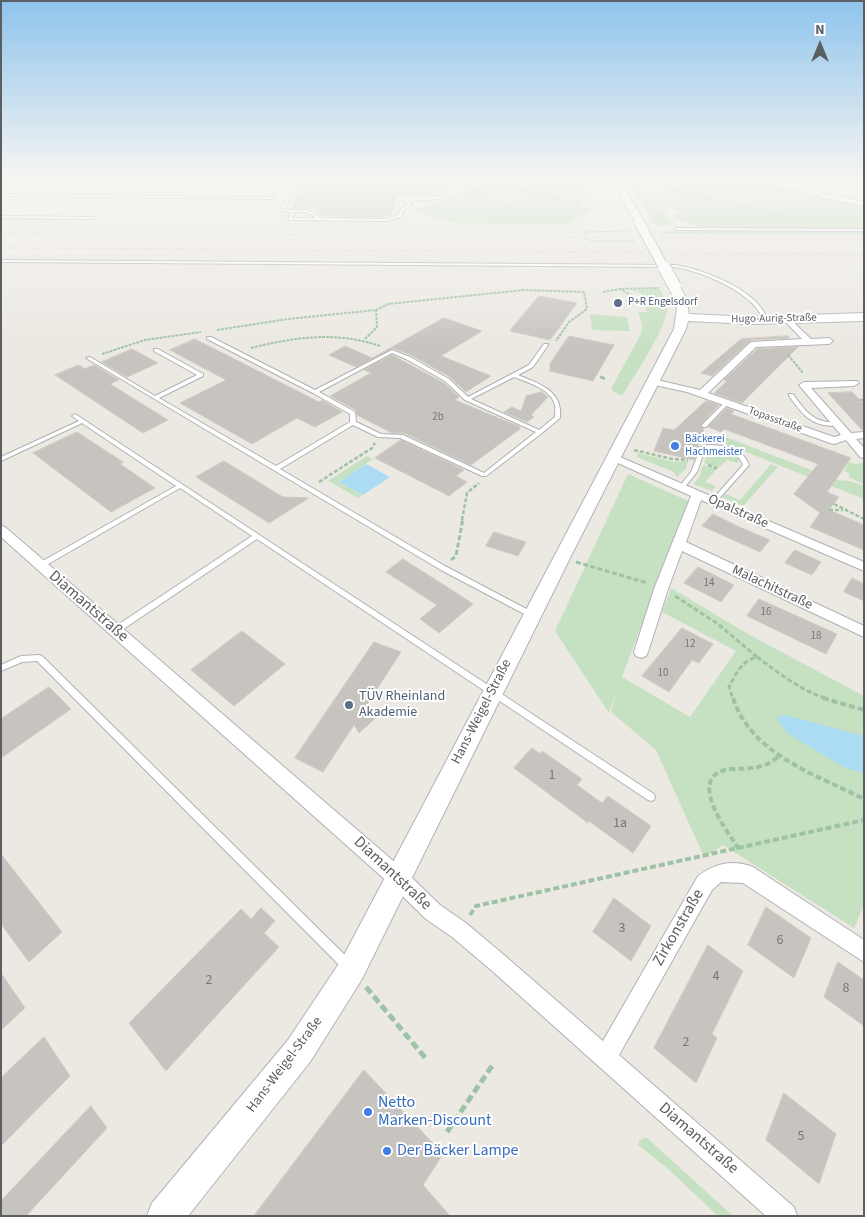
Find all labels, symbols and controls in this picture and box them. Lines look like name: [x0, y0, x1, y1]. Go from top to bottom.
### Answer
north arrow: [795, 20, 845, 70]
text: N: [815, 20, 825, 40]
place label: P+R Engelsdorf: [628, 296, 697, 310]
marker: P+R Engelsdorf: [612, 297, 624, 309]
street label: Hugo-Aurig-Straße: [731, 312, 817, 326]
street label: Topasstraße: [746, 404, 804, 436]
house number: 2b: [432, 411, 444, 425]
place label: Bäckerei Hachmeister: [685, 433, 743, 459]
marker: Bäckerei Hachmeister: [669, 440, 681, 452]
street label: Opalstraße: [705, 491, 771, 533]
street label: Malachitstraße: [729, 562, 815, 614]
street label: Diamantstraße: [44, 567, 132, 647]
house number: 14: [704, 577, 714, 591]
house number: 16: [761, 606, 771, 620]
house number: 18: [811, 630, 821, 644]
house number: 12: [685, 638, 695, 652]
street label: Hans-Weigel-Straße: [448, 657, 516, 767]
house number: 10: [658, 667, 668, 681]
place label: TÜV Rheinland Akademie: [359, 689, 445, 722]
marker: TÜV Rheinland Akademie: [343, 699, 355, 711]
house number: 1: [549, 768, 555, 784]
house number: 1a: [613, 816, 627, 832]
street label: Diamantstraße: [349, 833, 435, 915]
street label: Zirkonstraße: [649, 886, 709, 970]
house number: 3: [619, 921, 625, 937]
house number: 6: [777, 933, 783, 949]
house number: 4: [713, 969, 719, 985]
house number: 2: [206, 973, 212, 989]
house number: 8: [843, 981, 849, 997]
street label: Hans-Weigel-Straße: [244, 1014, 326, 1116]
house number: 2: [683, 1035, 689, 1051]
place label: Netto Marken-Discount: [378, 1093, 492, 1131]
street label: Diamantstraße: [654, 1099, 742, 1179]
marker: Netto Marken-Discount: [362, 1106, 374, 1118]
house number: 5: [798, 1129, 804, 1145]
place label: Der Bäcker Lampe: [397, 1141, 519, 1161]
marker: Der Bäcker Lampe: [381, 1145, 393, 1157]

